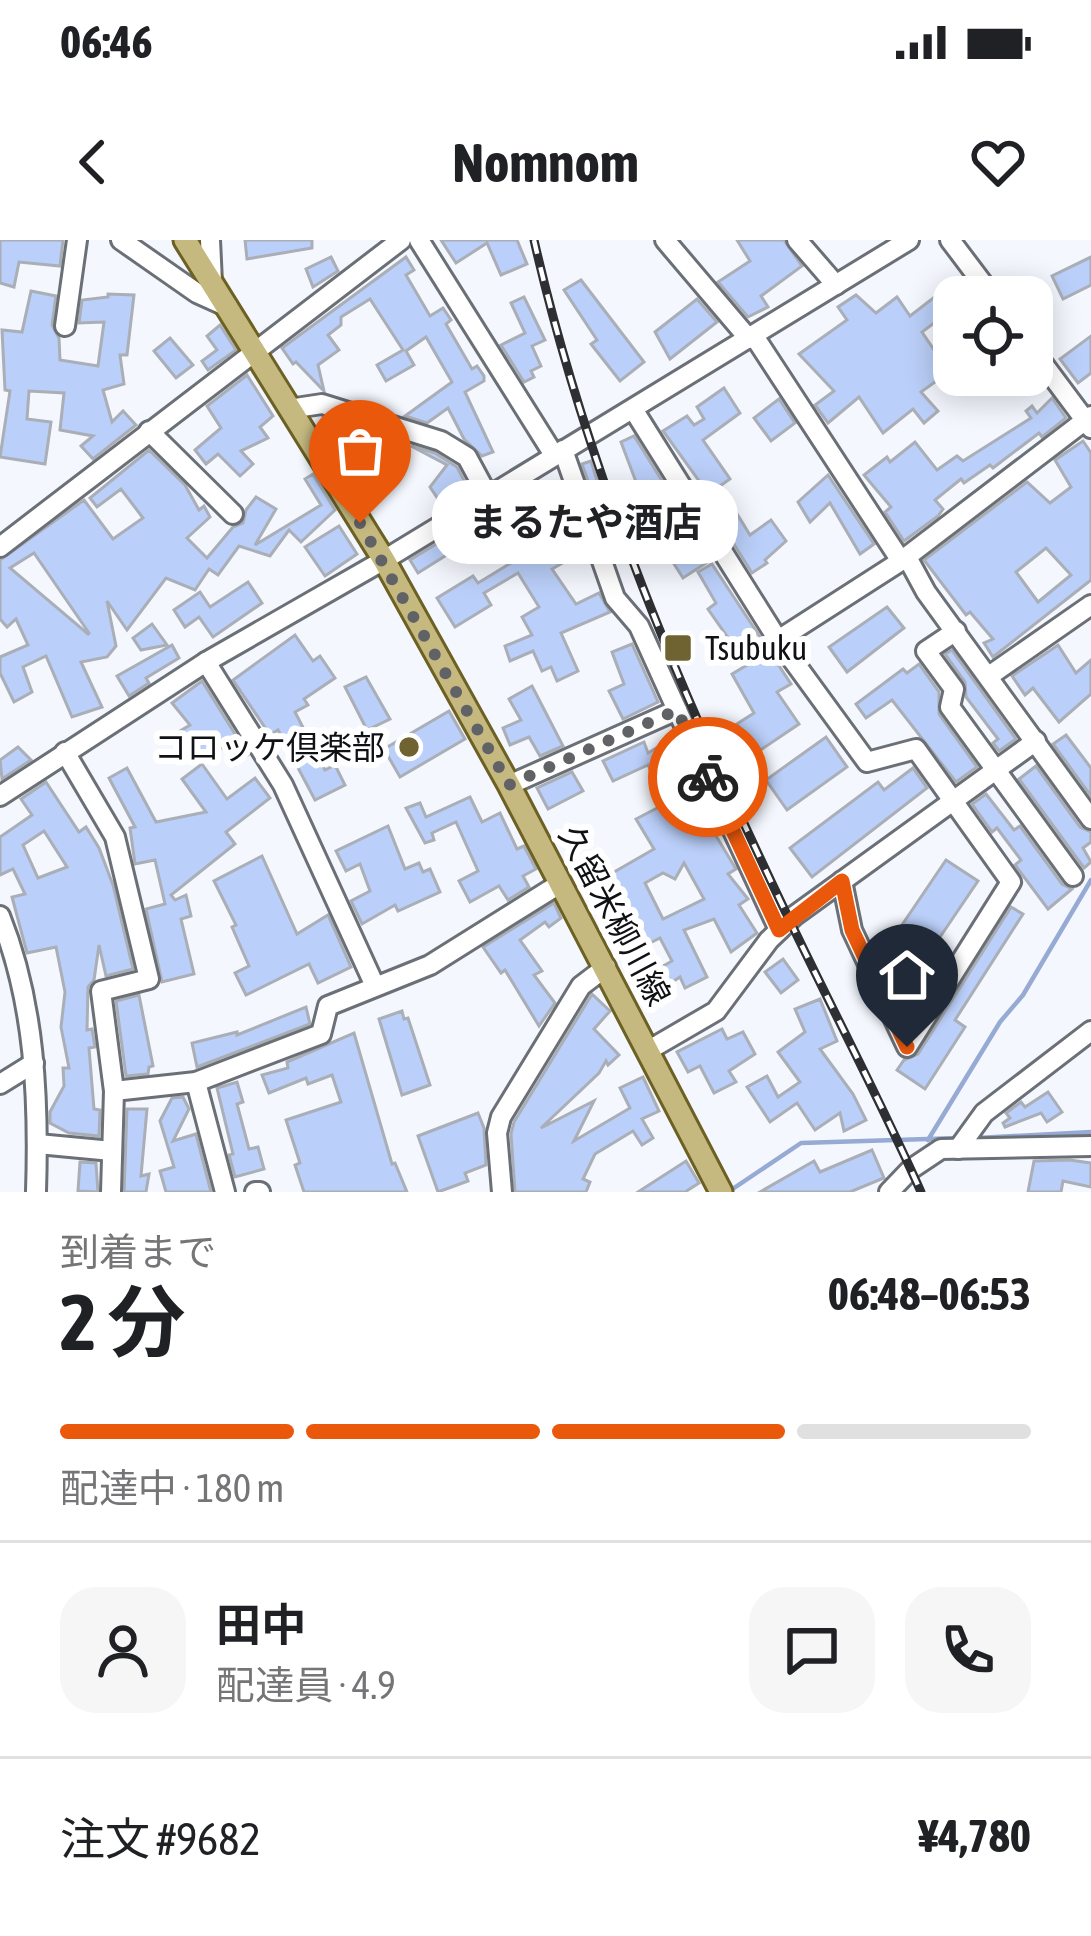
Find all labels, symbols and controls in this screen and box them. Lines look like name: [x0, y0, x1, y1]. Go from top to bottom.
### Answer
text: 06:46: [60, 16, 153, 68]
icon: back: [60, 129, 126, 195]
icon: heart: [965, 129, 1031, 195]
text: Nomnom: [452, 132, 639, 193]
map controls: [933, 276, 1053, 396]
button: locate: [933, 276, 1053, 396]
pin: [309, 400, 411, 523]
icon: bag: [327, 418, 393, 484]
callout: まるたや酒店: [432, 481, 738, 565]
text: まるたや酒店: [468, 500, 702, 544]
place label: Tsubuku: [705, 629, 807, 667]
marker: Tsubuku: [662, 632, 694, 664]
courier: [648, 717, 768, 837]
place label: コロッケ倶楽部: [154, 728, 385, 766]
marker: コロッケ倶楽部: [396, 734, 422, 760]
icon: bike: [675, 744, 741, 810]
street label: 久留米柳川線: [552, 819, 678, 1011]
pin: [856, 924, 958, 1047]
icon: home: [874, 942, 940, 1008]
text: 到着まで: [60, 1230, 216, 1274]
text: 06:48–06:53: [828, 1268, 1031, 1320]
text: 2 分: [60, 1277, 185, 1367]
text: 配達中 · 180 m: [60, 1466, 284, 1510]
button: person: [60, 1587, 186, 1713]
button: chat: [749, 1587, 875, 1713]
button: phone: [905, 1587, 1031, 1713]
text: 田中: [216, 1599, 306, 1651]
text: 配達員 · 4.9: [216, 1663, 396, 1707]
text: ¥4,780: [918, 1810, 1031, 1862]
text: 注文 #9682: [60, 1813, 261, 1865]

